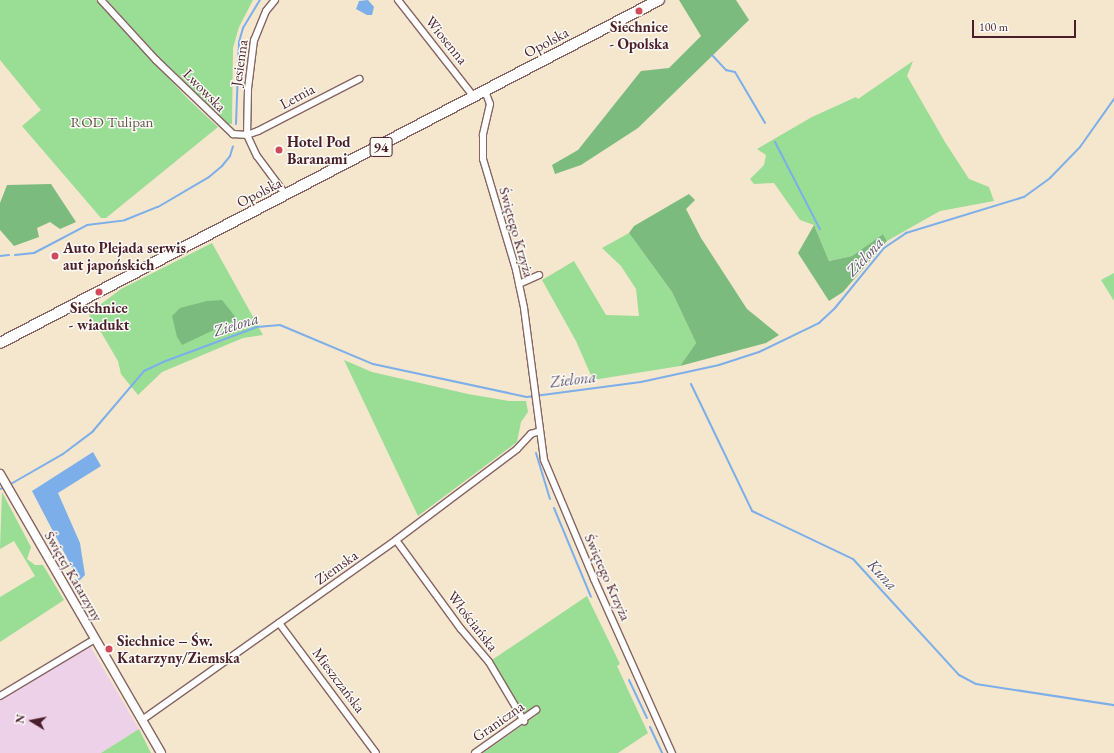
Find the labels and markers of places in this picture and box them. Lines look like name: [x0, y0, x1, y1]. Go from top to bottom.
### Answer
marker: Siechnice - Opolska: [634, 6, 644, 16]
place label: Siechnice - Opolska: [609, 17, 669, 52]
place label: Hotel Pod Baranami: [287, 132, 351, 167]
marker: Hotel Pod Baranami: [274, 145, 284, 155]
place label: Auto Plejada serwis aut japońskich: [63, 238, 186, 273]
marker: Auto Plejada serwis aut japońskich: [50, 251, 60, 261]
marker: Siechnice - wiadukt: [94, 287, 104, 297]
place label: Siechnice - wiadukt: [69, 298, 129, 333]
place label: Siechnice – Św. Katarzyny/Ziemska: [117, 631, 240, 666]
marker: Siechnice – Św. Katarzyny/Ziemska: [104, 644, 114, 654]

